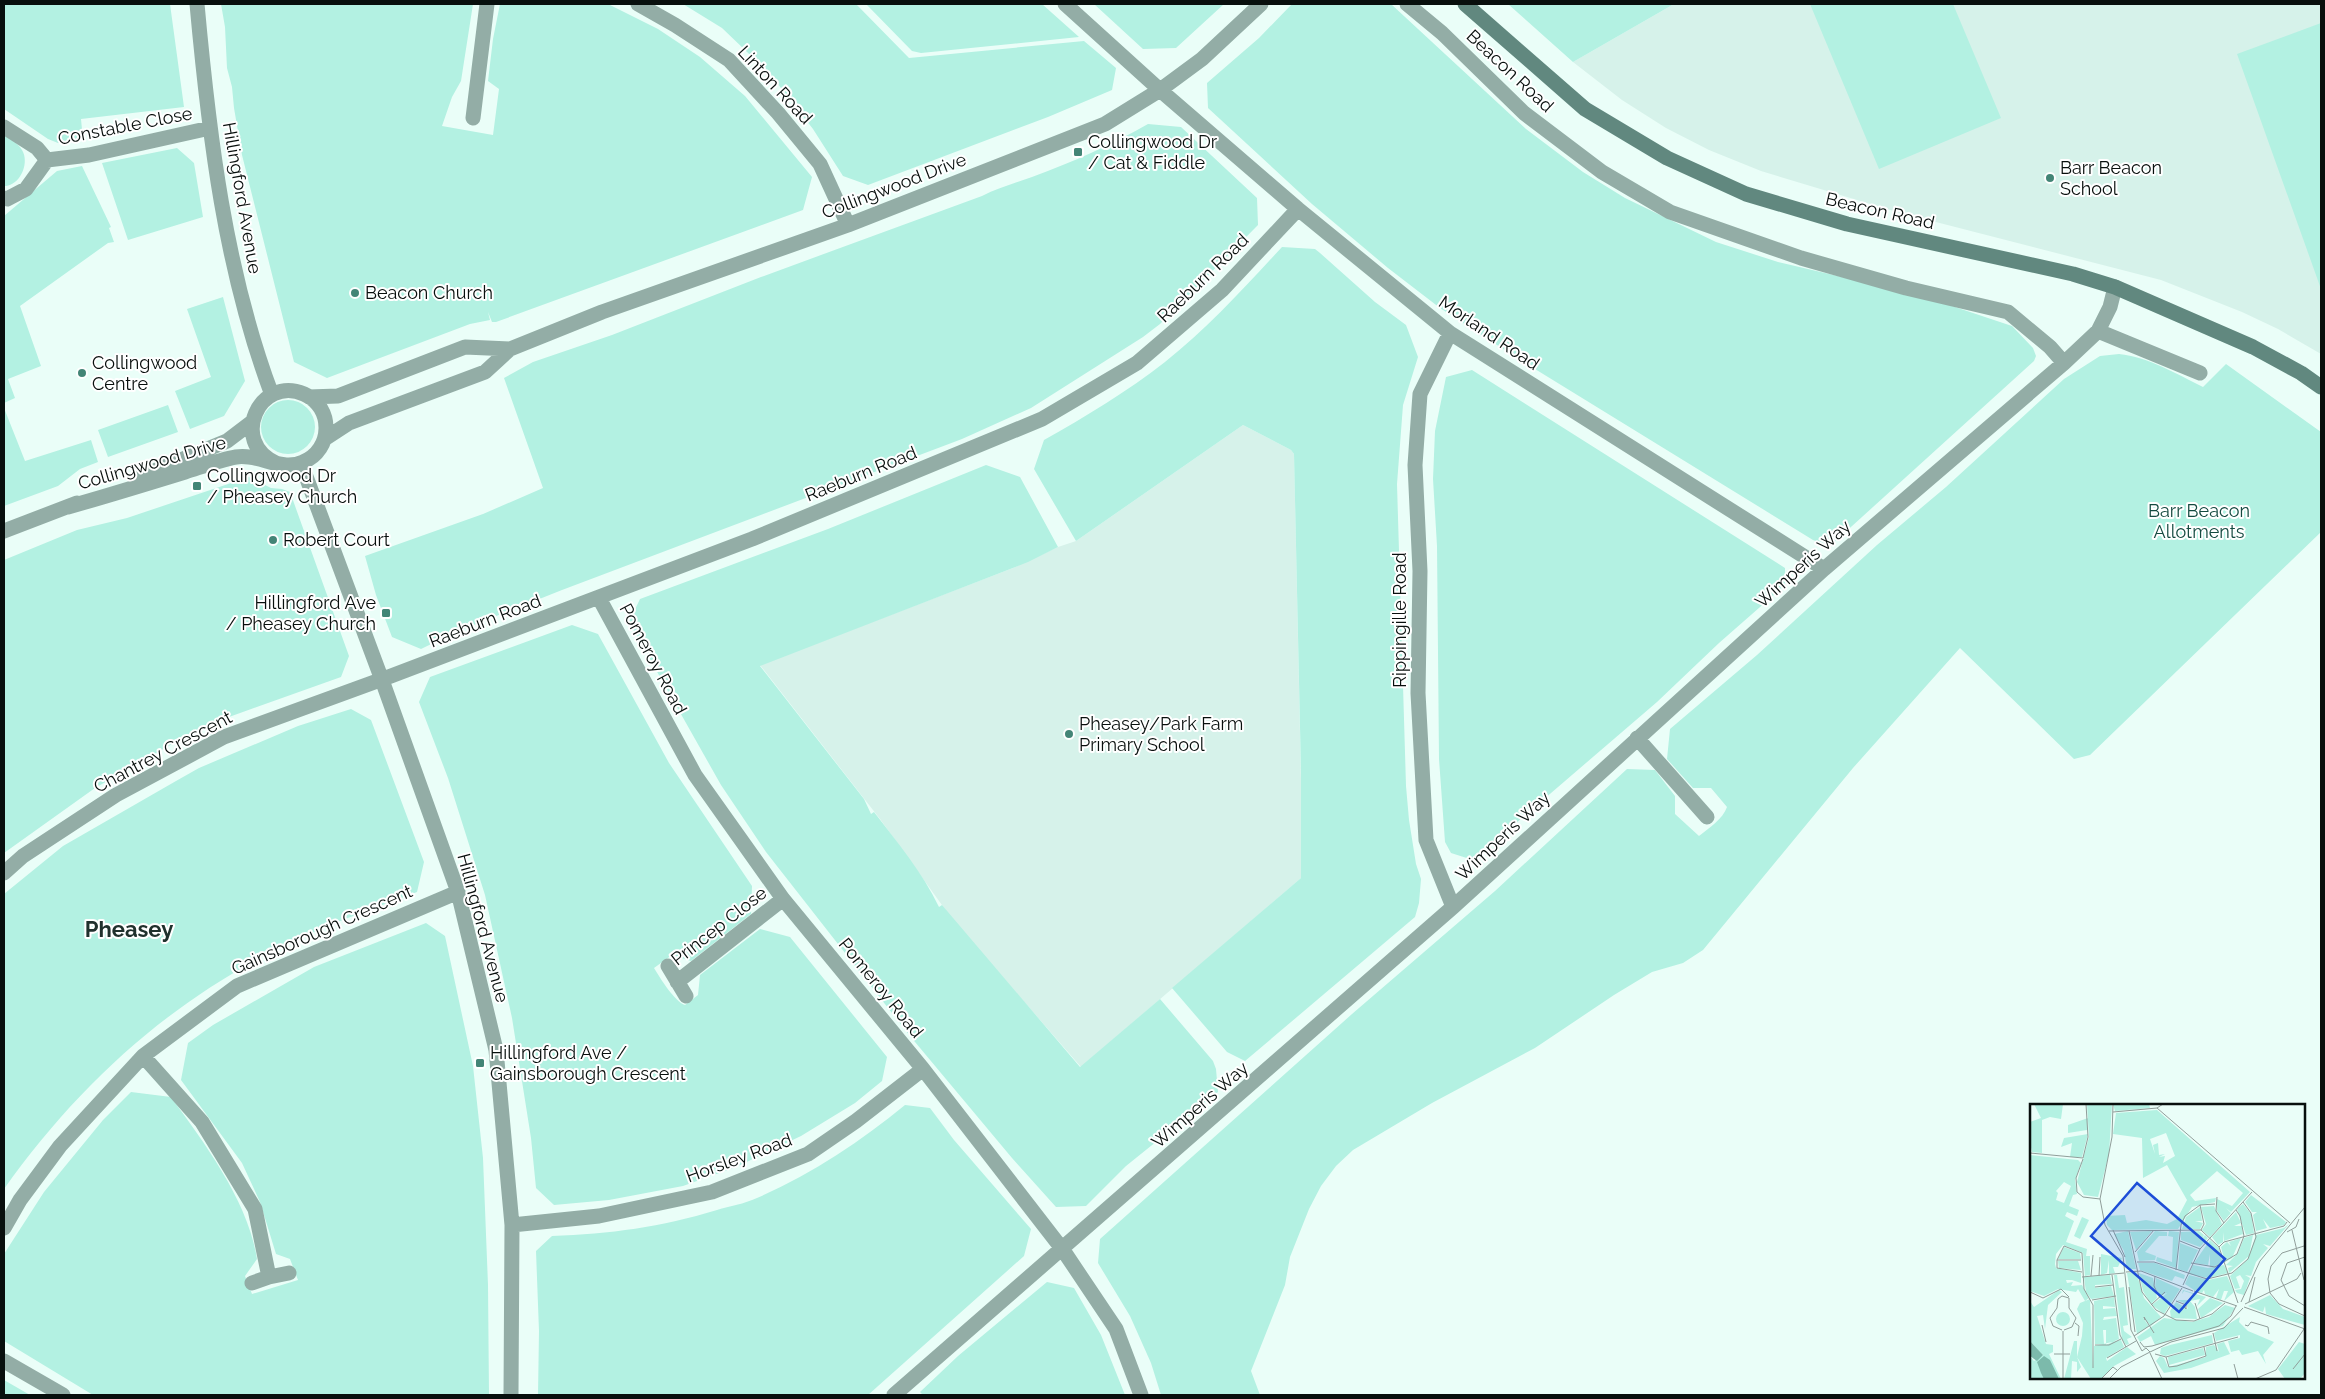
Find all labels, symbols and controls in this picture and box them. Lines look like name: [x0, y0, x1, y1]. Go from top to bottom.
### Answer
street label: Beacon Road: [1463, 25, 1558, 116]
street label: Linton Road: [734, 41, 817, 128]
street label: Constable Close: [56, 102, 194, 149]
street label: Hillingford Avenue: [219, 121, 266, 276]
place label: Collingwood Dr / Cat & Fiddle: [1088, 131, 1218, 173]
marker: Collingwood Dr / Cat & Fiddle: [1072, 146, 1084, 158]
street label: Collingwood Drive: [819, 148, 969, 223]
place label: Barr Beacon School: [2060, 157, 2162, 199]
marker: Barr Beacon School: [2044, 172, 2056, 184]
street label: Beacon Road: [1824, 188, 1937, 233]
street label: Raeburn Road: [1153, 229, 1253, 326]
place label: Beacon Church: [365, 282, 493, 303]
marker: Beacon Church: [349, 287, 361, 299]
street label: Morland Road: [1435, 291, 1544, 374]
place label: Collingwood Centre: [92, 352, 197, 394]
marker: Collingwood Centre: [76, 367, 88, 379]
street label: Collingwood Drive: [75, 431, 229, 494]
street label: Raeburn Road: [802, 442, 920, 505]
place label: Collingwood Dr / Pheasey Church: [207, 465, 357, 507]
marker: Collingwood Dr / Pheasey Church: [191, 480, 203, 492]
park label: Barr Beacon Allotments: [2148, 500, 2250, 542]
street label: Wimperis Way: [1751, 515, 1855, 612]
place label: Robert Court: [283, 529, 390, 550]
marker: Robert Court: [267, 534, 279, 546]
street label: Rippingille Road: [1389, 552, 1410, 688]
street label: Raeburn Road: [426, 590, 544, 652]
place label: Hillingford Ave / Pheasey Church: [226, 592, 376, 634]
street label: Pomeroy Road: [615, 600, 691, 718]
marker: Hillingford Ave / Pheasey Church: [380, 607, 392, 619]
street label: Chantrey Crescent: [90, 706, 236, 797]
place label: Pheasey/Park Farm Primary School: [1079, 713, 1243, 755]
marker: Pheasey/Park Farm Primary School: [1063, 728, 1075, 740]
street label: Wimperis Way: [1451, 787, 1554, 885]
street label: Hillingford Avenue: [453, 851, 514, 1005]
street label: Gainsborough Crescent: [228, 880, 415, 979]
street label: Princep Close: [667, 882, 771, 969]
district label: Pheasey: [85, 916, 173, 942]
street label: Pomeroy Road: [835, 934, 928, 1042]
place label: Hillingford Ave / Gainsborough Crescent: [490, 1042, 686, 1084]
marker: Hillingford Ave / Gainsborough Crescent: [474, 1057, 486, 1069]
street label: Wimperis Way: [1147, 1057, 1252, 1152]
inset map: [2030, 1104, 2305, 1379]
street label: Horsley Road: [683, 1129, 795, 1186]

